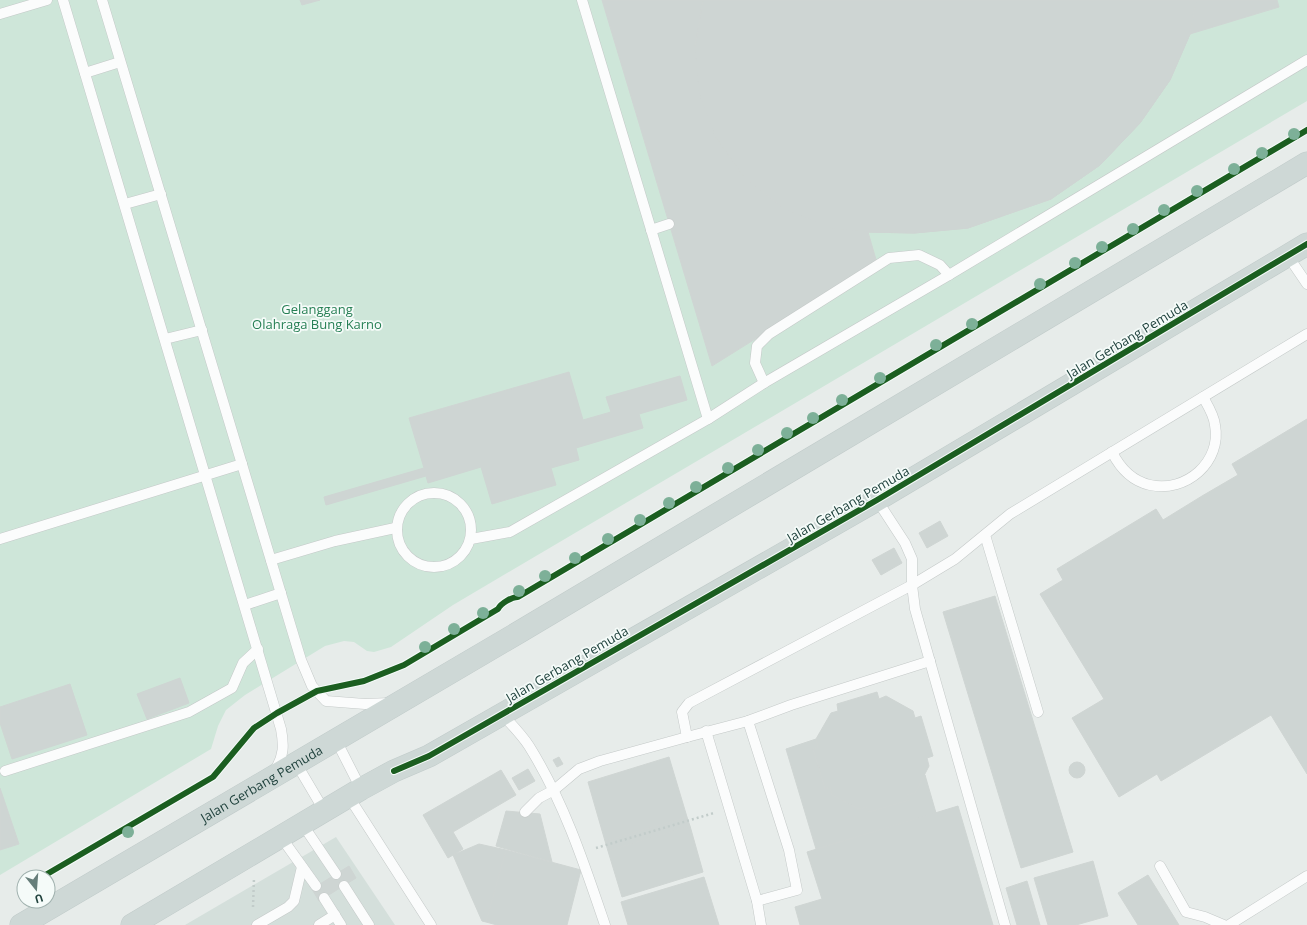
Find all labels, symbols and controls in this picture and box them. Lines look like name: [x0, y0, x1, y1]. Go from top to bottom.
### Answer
street label: Jalan Gerbang Pemuda: [1061, 296, 1191, 383]
park label: Gelanggang Olahraga Bung Karno: [252, 300, 382, 333]
street label: Jalan Gerbang Pemuda: [782, 462, 912, 547]
street label: Jalan Gerbang Pemuda: [501, 622, 631, 707]
street label: Jalan Gerbang Pemuda: [195, 741, 326, 828]
north arrow: [16, 869, 56, 909]
text: U: [33, 891, 45, 907]

